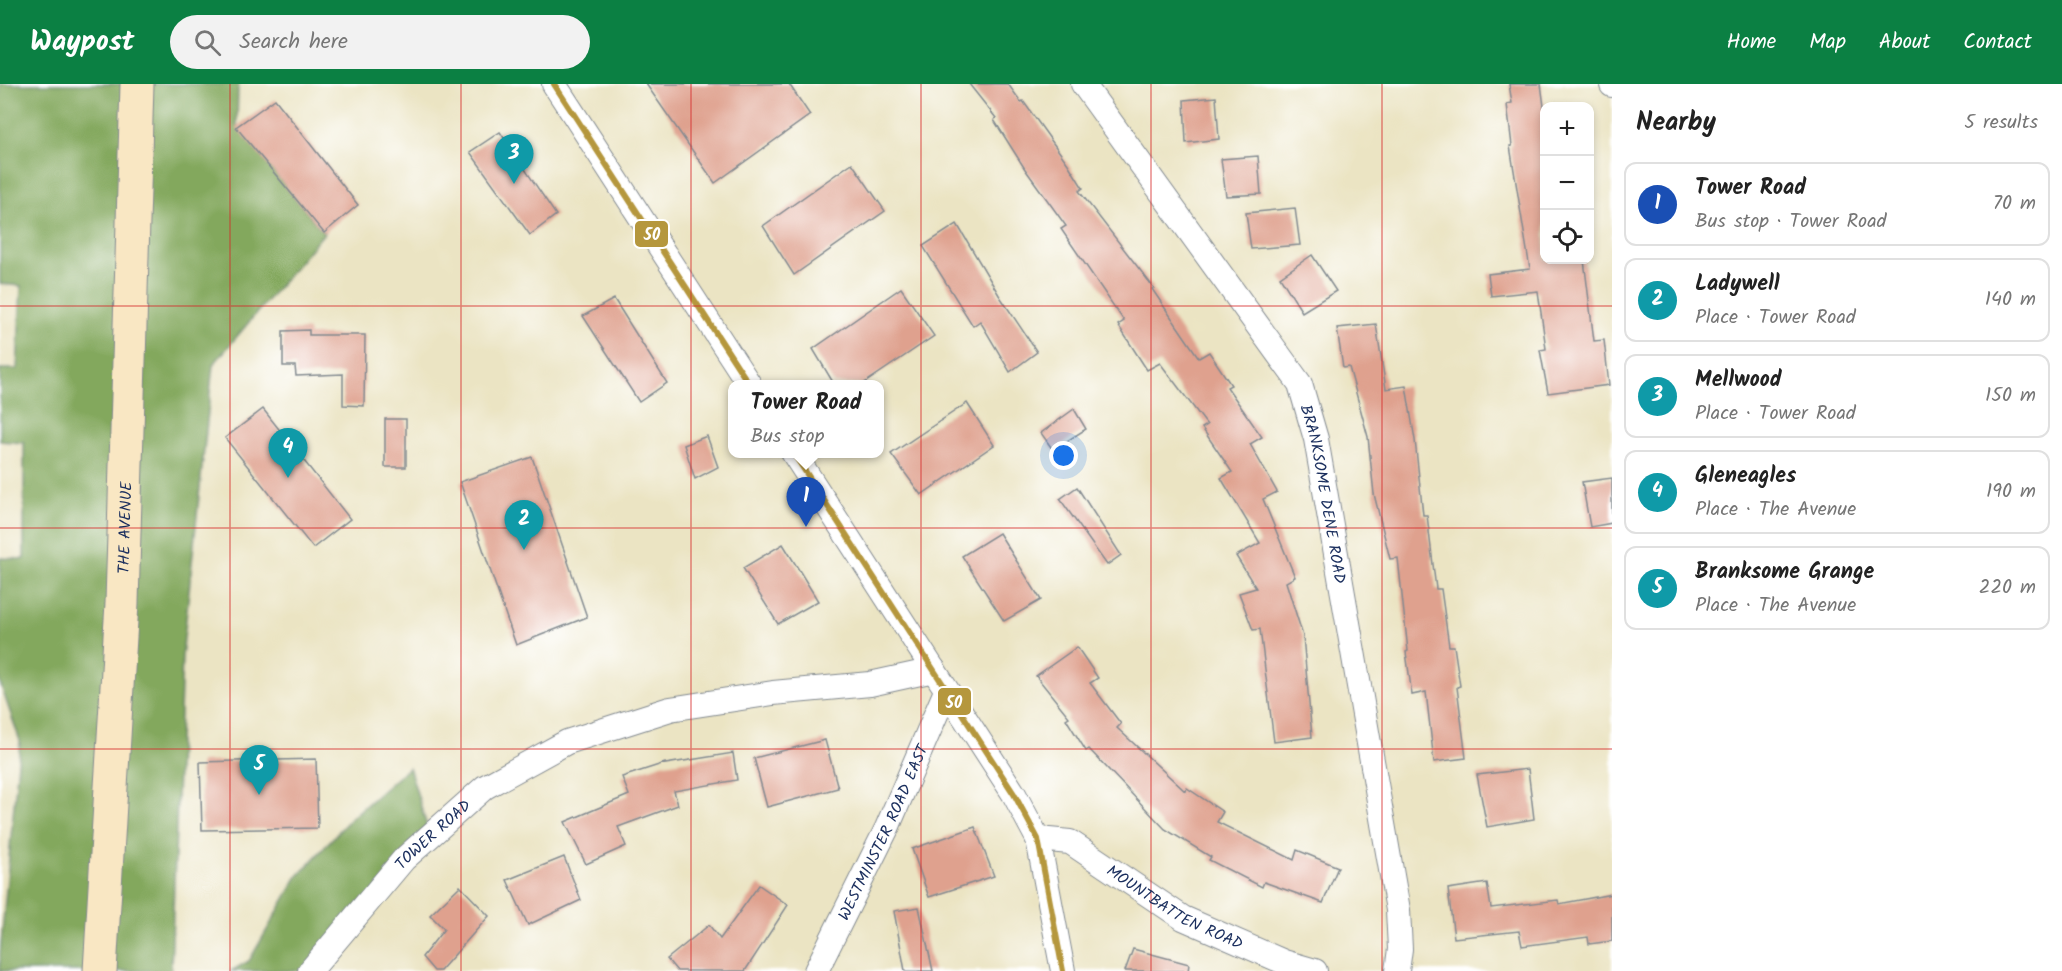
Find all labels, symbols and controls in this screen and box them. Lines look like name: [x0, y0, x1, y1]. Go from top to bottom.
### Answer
search box: [170, 15, 590, 69]
text: Waypost: [30, 20, 134, 65]
text: Search here: [239, 25, 348, 60]
icon: search: [191, 26, 224, 59]
text: Home: [1727, 26, 1776, 59]
text: Map: [1809, 26, 1846, 59]
text: About: [1879, 26, 1930, 59]
text: Contact: [1963, 26, 2032, 59]
map controls: [1540, 102, 1594, 264]
button: +: [1540, 102, 1594, 156]
text: Nearby: [1636, 102, 1716, 144]
text: 5 results: [1964, 107, 2038, 139]
pin: 3: [494, 135, 534, 184]
button: −: [1540, 156, 1594, 210]
text: Tower Road: [1695, 171, 1806, 206]
text: 1: [1654, 188, 1661, 220]
text: 70 m: [1993, 188, 2036, 220]
text: Bus stop · Tower Road: [1695, 206, 1887, 238]
button: locate: [1540, 210, 1594, 264]
line badge: 50: [634, 220, 669, 248]
text: 50: [643, 223, 661, 248]
text: Ladywell: [1695, 267, 1780, 302]
text: 2: [1652, 284, 1663, 316]
text: 140 m: [1985, 284, 2036, 316]
text: Place · Tower Road: [1695, 302, 1856, 334]
text: Mellwood: [1695, 363, 1782, 398]
popup: [728, 380, 884, 458]
text: 3: [1652, 380, 1663, 412]
text: 150 m: [1985, 380, 2036, 412]
text: Tower Road: [750, 386, 862, 421]
text: Place · Tower Road: [1695, 398, 1856, 430]
street label: BRANKSOME DENE ROAD: [1293, 402, 1352, 586]
text: Bus stop: [750, 421, 824, 453]
pin: 4: [268, 428, 308, 478]
your location: [1049, 441, 1078, 470]
text: Gleneagles: [1695, 459, 1796, 494]
text: 4: [1652, 476, 1663, 508]
text: 190 m: [1986, 476, 2036, 508]
pin: 1: [786, 478, 826, 527]
street label: THE AVENUE: [112, 481, 140, 574]
text: Place · The Avenue: [1695, 494, 1856, 526]
pin: 2: [504, 500, 544, 550]
text: Branksome Grange: [1695, 555, 1874, 590]
text: 5: [1652, 572, 1663, 604]
text: 220 m: [1979, 572, 2036, 604]
text: Place · The Avenue: [1695, 590, 1856, 622]
line badge: 50: [937, 687, 972, 716]
text: 50: [945, 691, 963, 716]
street label: WESTMINSTER ROAD EAST: [832, 740, 936, 925]
pin: 5: [240, 746, 278, 795]
street label: TOWER ROAD: [389, 794, 477, 876]
street label: MOUNTBATTEN ROAD: [1101, 859, 1247, 957]

